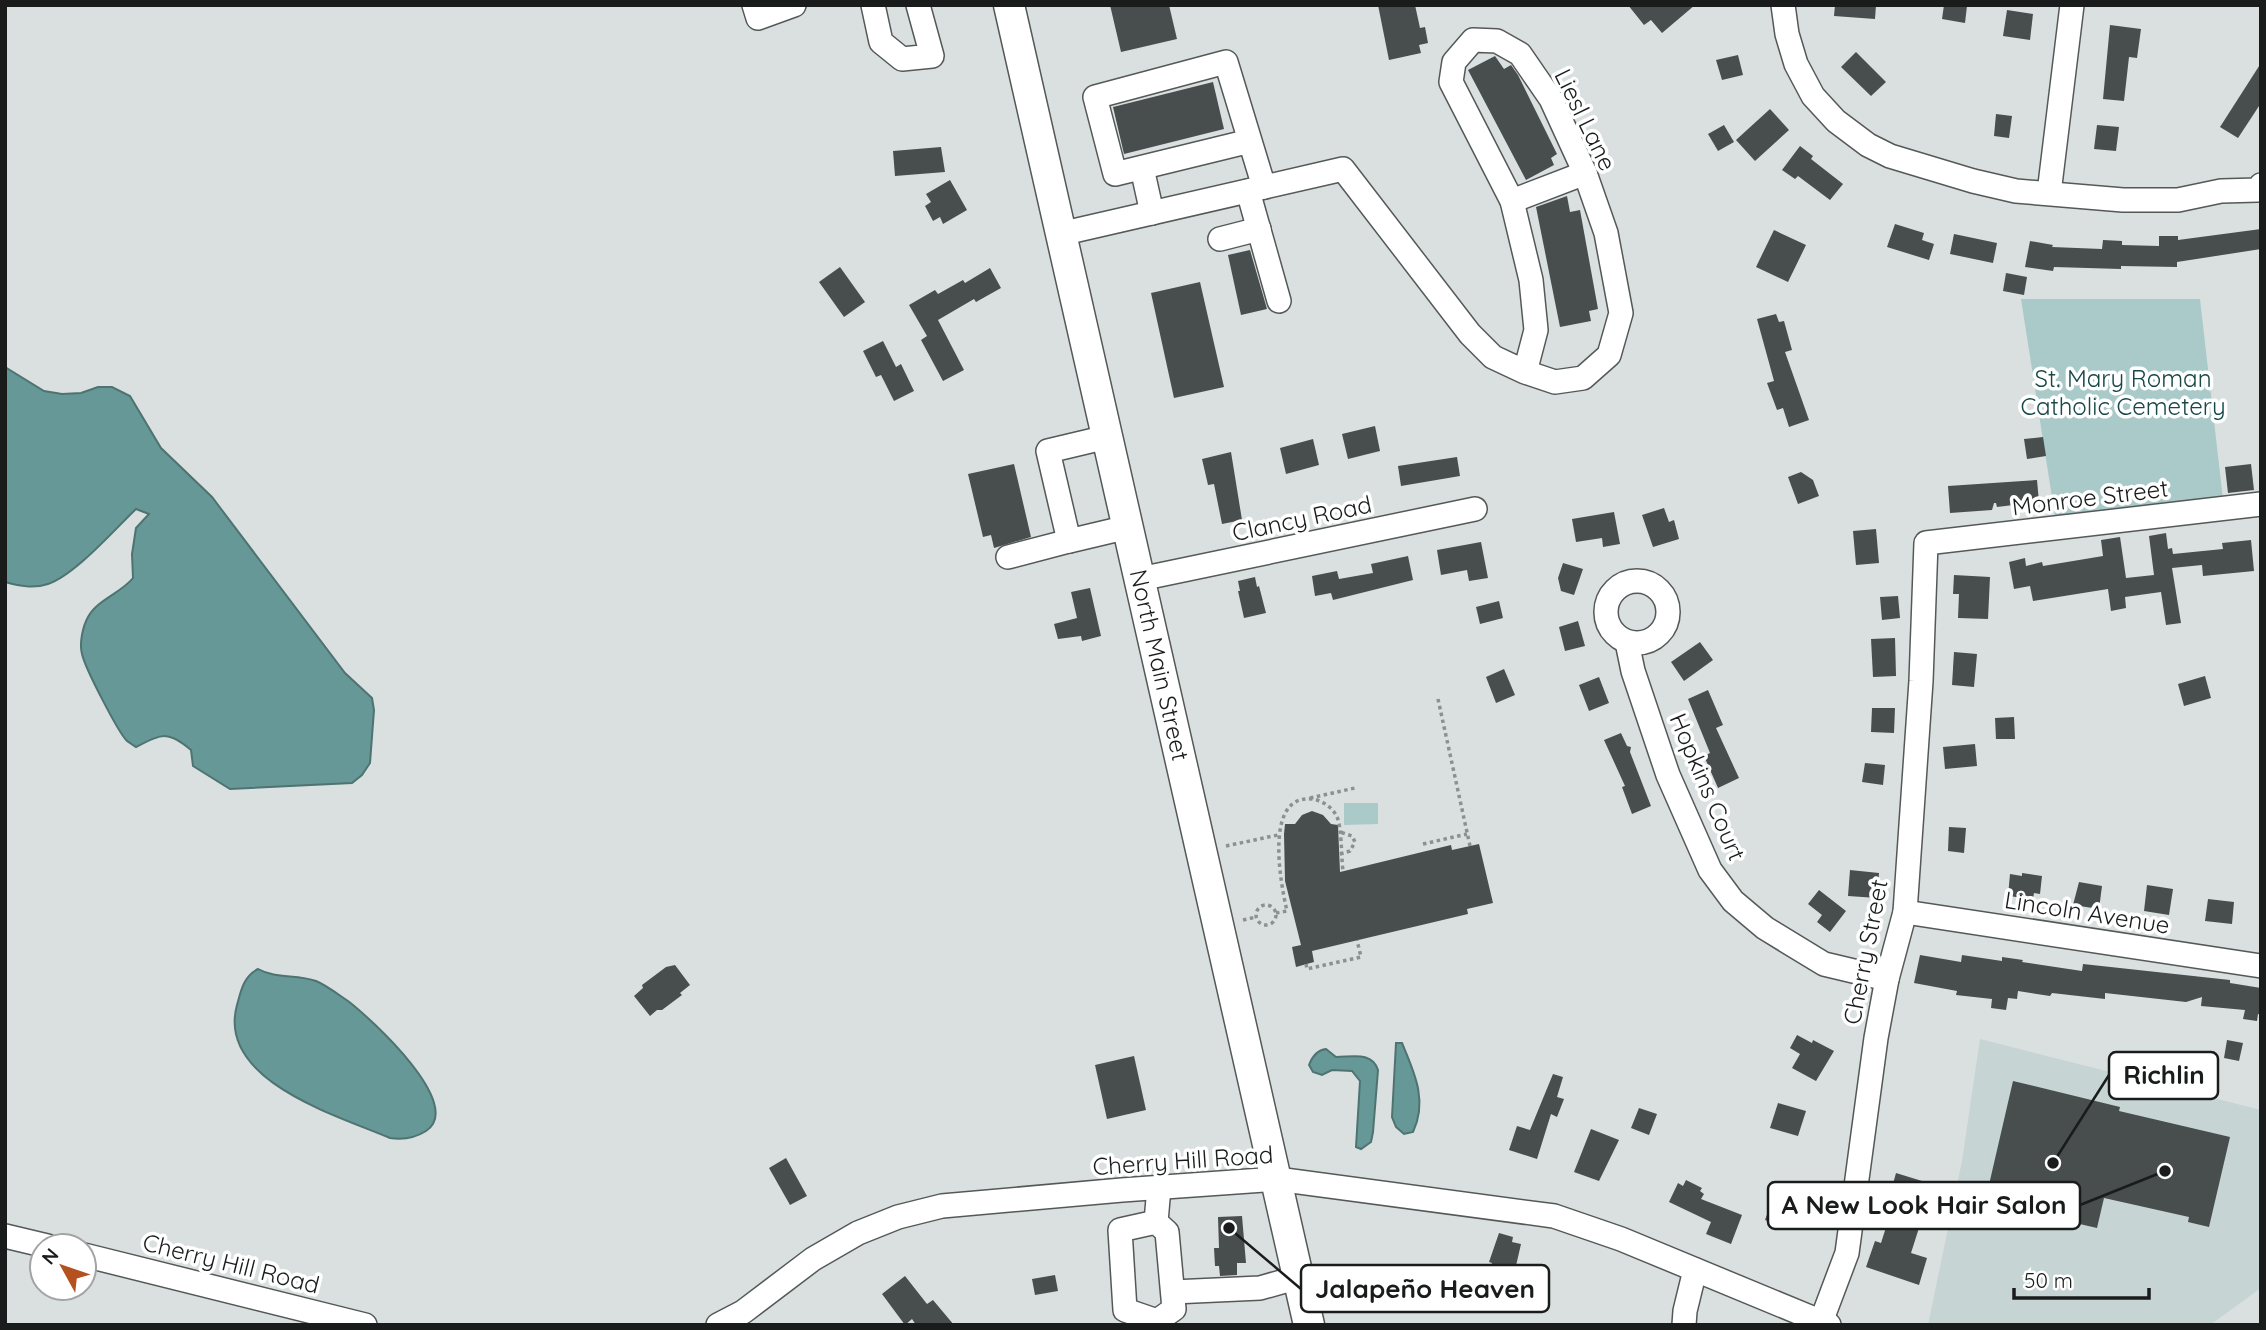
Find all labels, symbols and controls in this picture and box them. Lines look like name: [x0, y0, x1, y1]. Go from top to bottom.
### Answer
street label: Liesl Lane: [1548, 64, 1623, 175]
park label: St. Mary Roman Catholic Cemetery: [2020, 363, 2226, 421]
street label: Monroe Street: [2010, 473, 2170, 521]
street label: Clancy Road: [1229, 489, 1374, 547]
street label: North Main Street: [1124, 566, 1196, 763]
street label: Hopkins Court: [1663, 708, 1752, 865]
street label: Cherry Street: [1836, 877, 1894, 1027]
street label: Lincoln Avenue: [2002, 884, 2172, 940]
callout: Richlin: [2109, 1052, 2218, 1099]
text: Richlin: [2123, 1058, 2205, 1091]
street label: Cherry Hill Road: [1092, 1139, 1274, 1181]
callout: A New Look Hair Salon: [1768, 1182, 2080, 1229]
text: A New Look Hair Salon: [1782, 1188, 2066, 1221]
street label: Cherry Hill Road: [140, 1227, 323, 1299]
north arrow: [28, 1232, 98, 1302]
text: N: [36, 1243, 64, 1269]
scale bar: [2014, 1256, 2149, 1300]
callout: Jalapeño Heaven: [1301, 1265, 1549, 1312]
text: 50 m: [2024, 1267, 2073, 1293]
text: Jalapeño Heaven: [1315, 1272, 1535, 1305]

